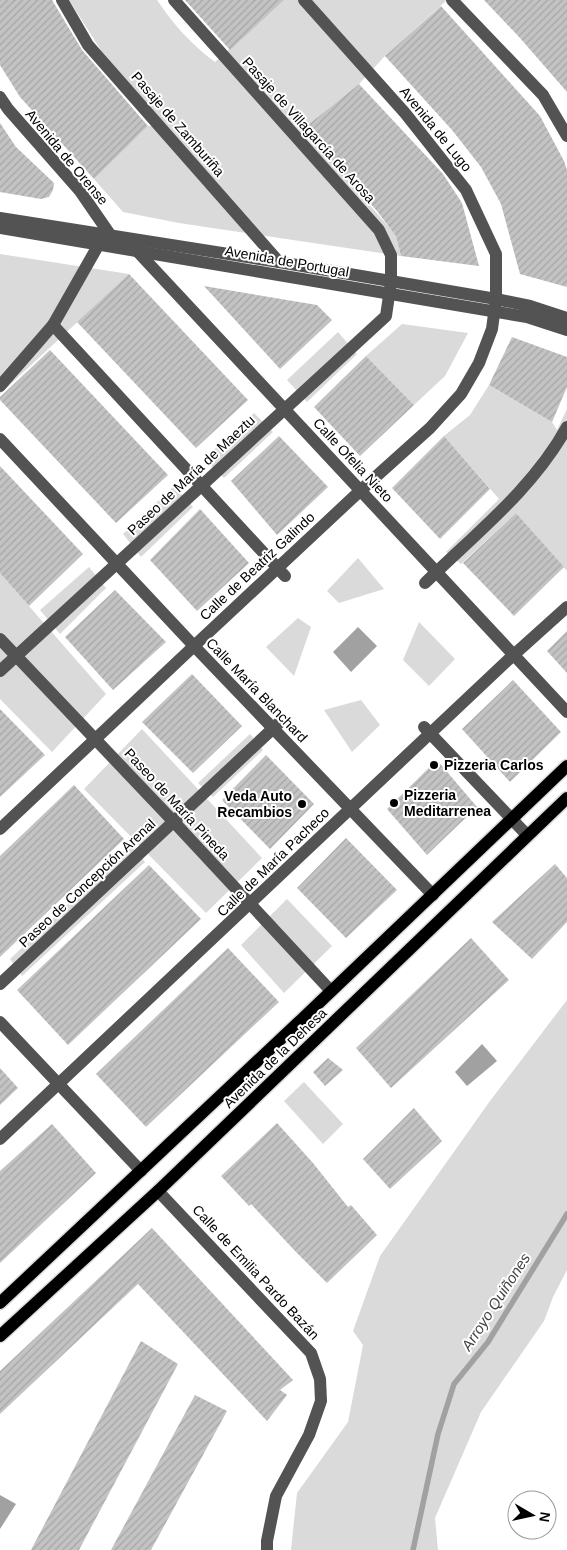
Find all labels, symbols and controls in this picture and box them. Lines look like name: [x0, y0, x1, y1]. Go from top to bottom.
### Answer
street label: Pasaje de Villagarcía de Arosa: [239, 54, 379, 206]
street label: Pasaje de Zamburiña: [128, 69, 228, 180]
street label: Avenida de Lugo: [397, 83, 475, 175]
street label: Avenida de Orense: [22, 106, 112, 208]
street label: Avenida de Portugal: [224, 242, 350, 280]
street label: Paseo de María de Maeztu: [124, 412, 258, 538]
street label: Calle Ofelia Nieto: [310, 415, 396, 505]
street label: Calle de Beatriz Galindo: [196, 509, 318, 623]
street label: Calle María Blanchard: [203, 635, 311, 745]
street label: Paseo de María Pineda: [121, 745, 233, 863]
place label: Pizzeria Carlos: [444, 757, 544, 773]
marker: Pizzeria Carlos: [428, 759, 440, 771]
place label: Pizzeria Meditarrenea: [404, 787, 491, 819]
place label: Veda Auto Recambios: [217, 788, 292, 820]
marker: Pizzeria Meditarrenea: [388, 797, 400, 809]
marker: Veda Auto Recambios: [296, 798, 308, 810]
street label: Calle de María Pacheco: [214, 804, 332, 920]
street label: Paseo de Concepción Arenal: [16, 816, 158, 950]
street label: Avenida de la Dehesa: [220, 1005, 330, 1111]
street label: Calle de Emilia Pardo Bazán: [189, 1201, 323, 1343]
water label: Arroyo Quiñones: [457, 1249, 534, 1354]
north arrow: [507, 1490, 557, 1540]
text: N: [536, 1511, 554, 1523]

